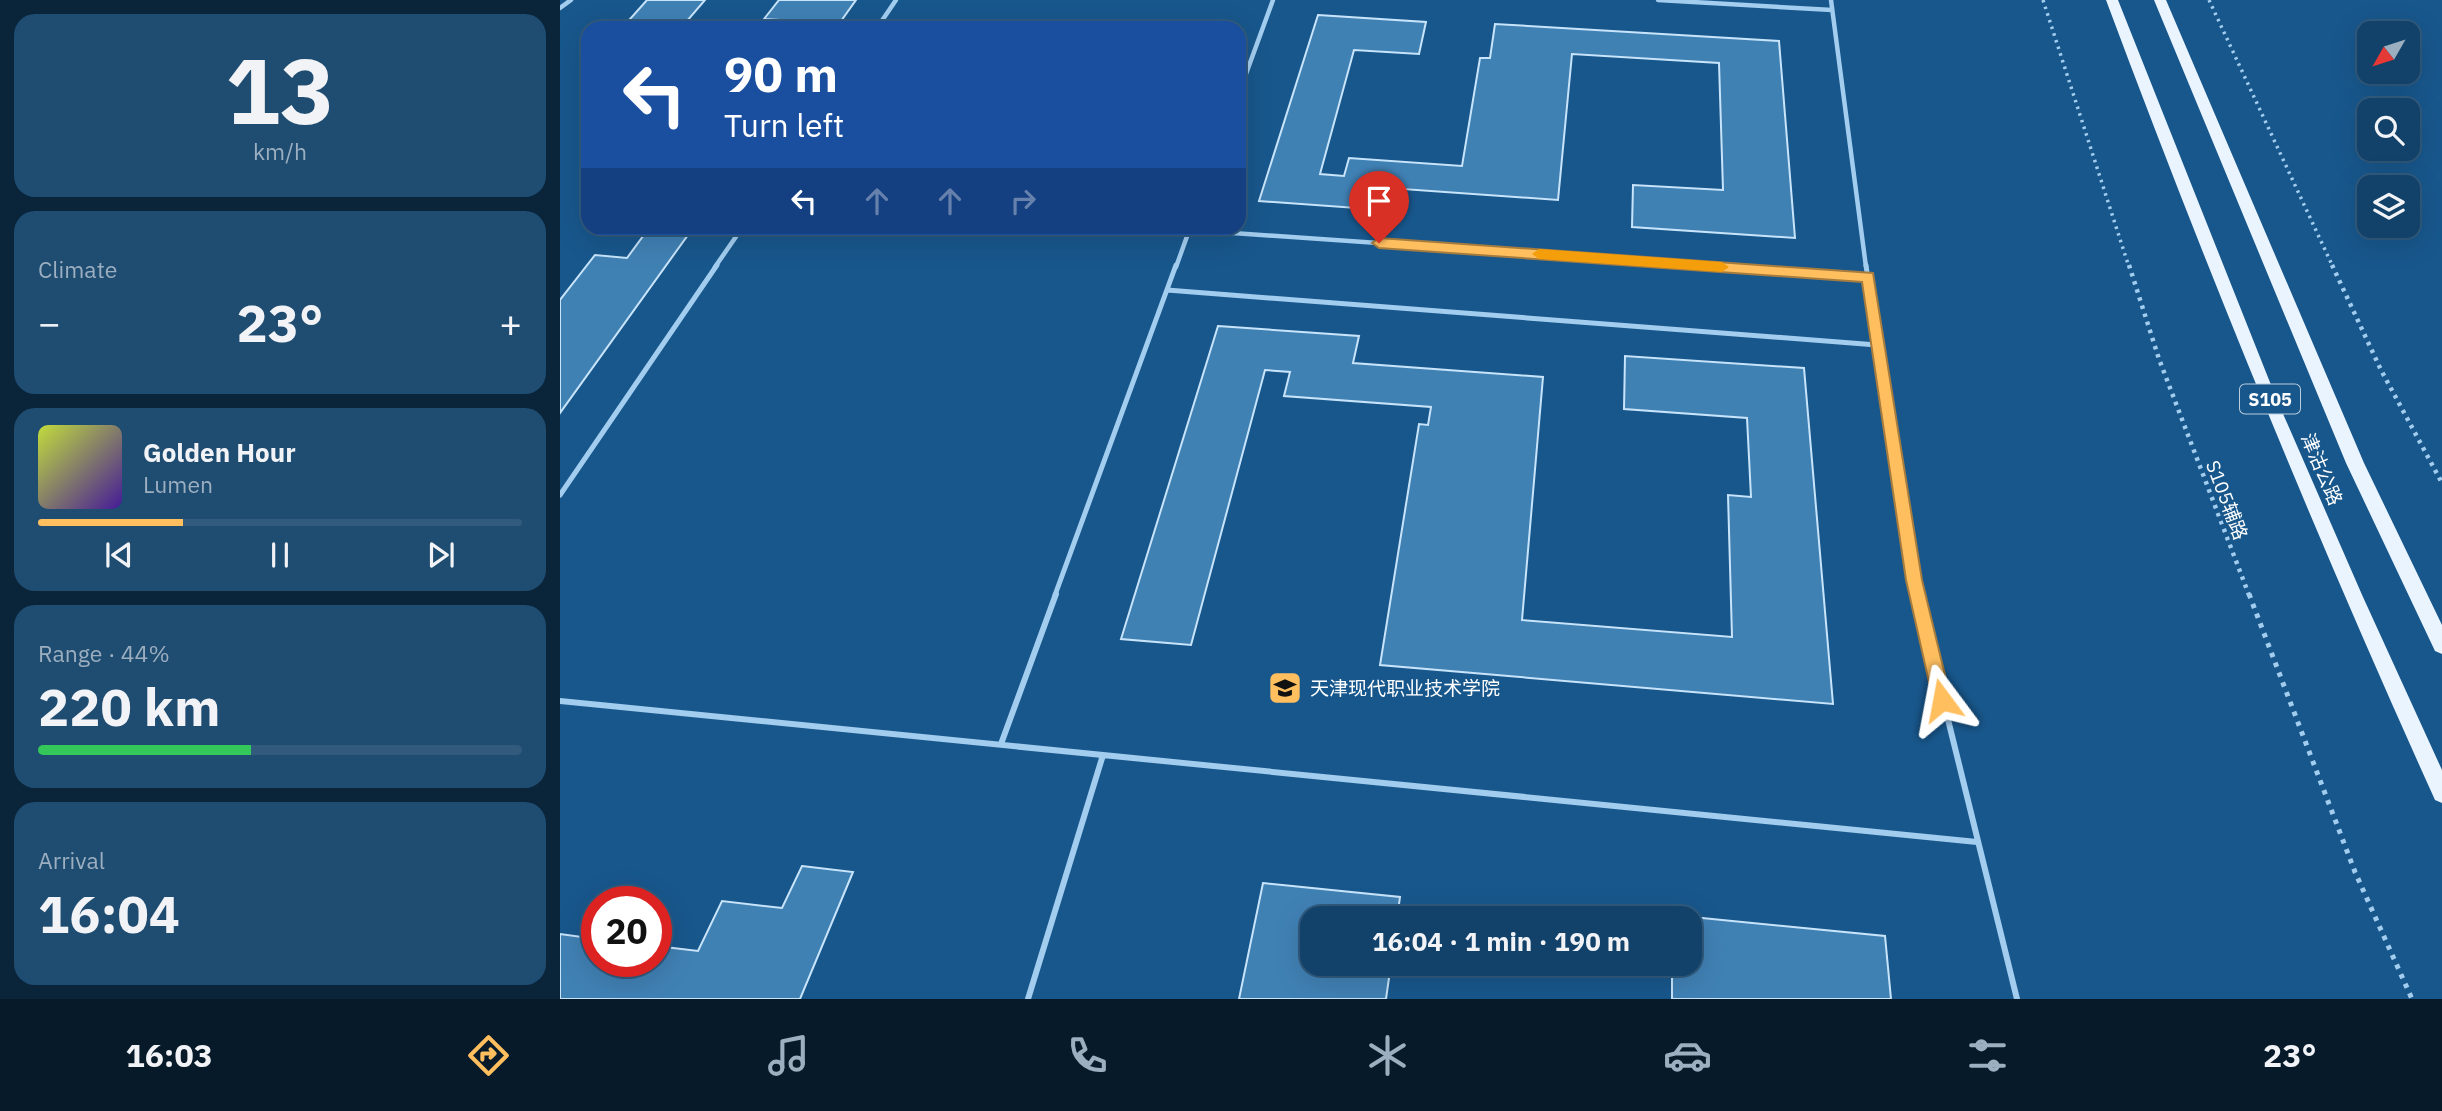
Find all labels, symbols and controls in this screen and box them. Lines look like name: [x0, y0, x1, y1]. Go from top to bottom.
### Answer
north arrow: [2357, 21, 2420, 84]
map controls: [2357, 21, 2420, 238]
text: 13: [225, 31, 335, 149]
text: 90 m: [724, 42, 838, 105]
icon: left: [609, 49, 700, 140]
button: search: [2357, 98, 2420, 161]
text: Turn left: [724, 104, 844, 146]
text: km/h: [253, 136, 307, 166]
pin: [1349, 171, 1409, 243]
button: layers: [2357, 175, 2420, 238]
icon: left: [785, 182, 823, 220]
icon: ahead: [858, 182, 896, 220]
icon: ahead: [931, 182, 969, 220]
icon: right: [1004, 182, 1042, 220]
icon: arrive: [1360, 182, 1398, 220]
text: Climate: [38, 254, 117, 284]
text: 23°: [237, 289, 323, 356]
text: −: [38, 298, 61, 347]
text: +: [499, 298, 522, 347]
road number: S105: [2240, 384, 2300, 414]
street label: 津沽公路: [2296, 429, 2348, 509]
text: Golden Hour: [143, 435, 296, 469]
street label: S105辅路: [2201, 457, 2253, 543]
text: Lumen: [143, 469, 213, 499]
icon: previous: [100, 536, 138, 574]
icon: pause: [261, 536, 299, 574]
icon: next: [422, 536, 460, 574]
text: Range · 44%: [38, 638, 170, 668]
position arrow: [1905, 663, 1979, 737]
school or university icon: 天津现代职业技术学院: [1266, 669, 1304, 707]
text: 220 km: [38, 673, 220, 740]
place label: 天津现代职业技术学院: [1310, 676, 1500, 700]
text: Arrival: [38, 845, 105, 875]
text: 16:04: [38, 880, 180, 947]
speed limit sign: 20: [581, 886, 672, 977]
text: 16:04 · 1 min · 190 m: [1372, 924, 1630, 958]
icon: directions: [464, 1031, 513, 1080]
icon: music: [764, 1031, 813, 1080]
icon: phone: [1063, 1031, 1112, 1080]
icon: climate: [1363, 1031, 1412, 1080]
icon: car: [1663, 1031, 1712, 1080]
icon: filters: [1963, 1031, 2012, 1080]
text: 16:03: [125, 1034, 213, 1076]
text: 23°: [2263, 1034, 2317, 1076]

